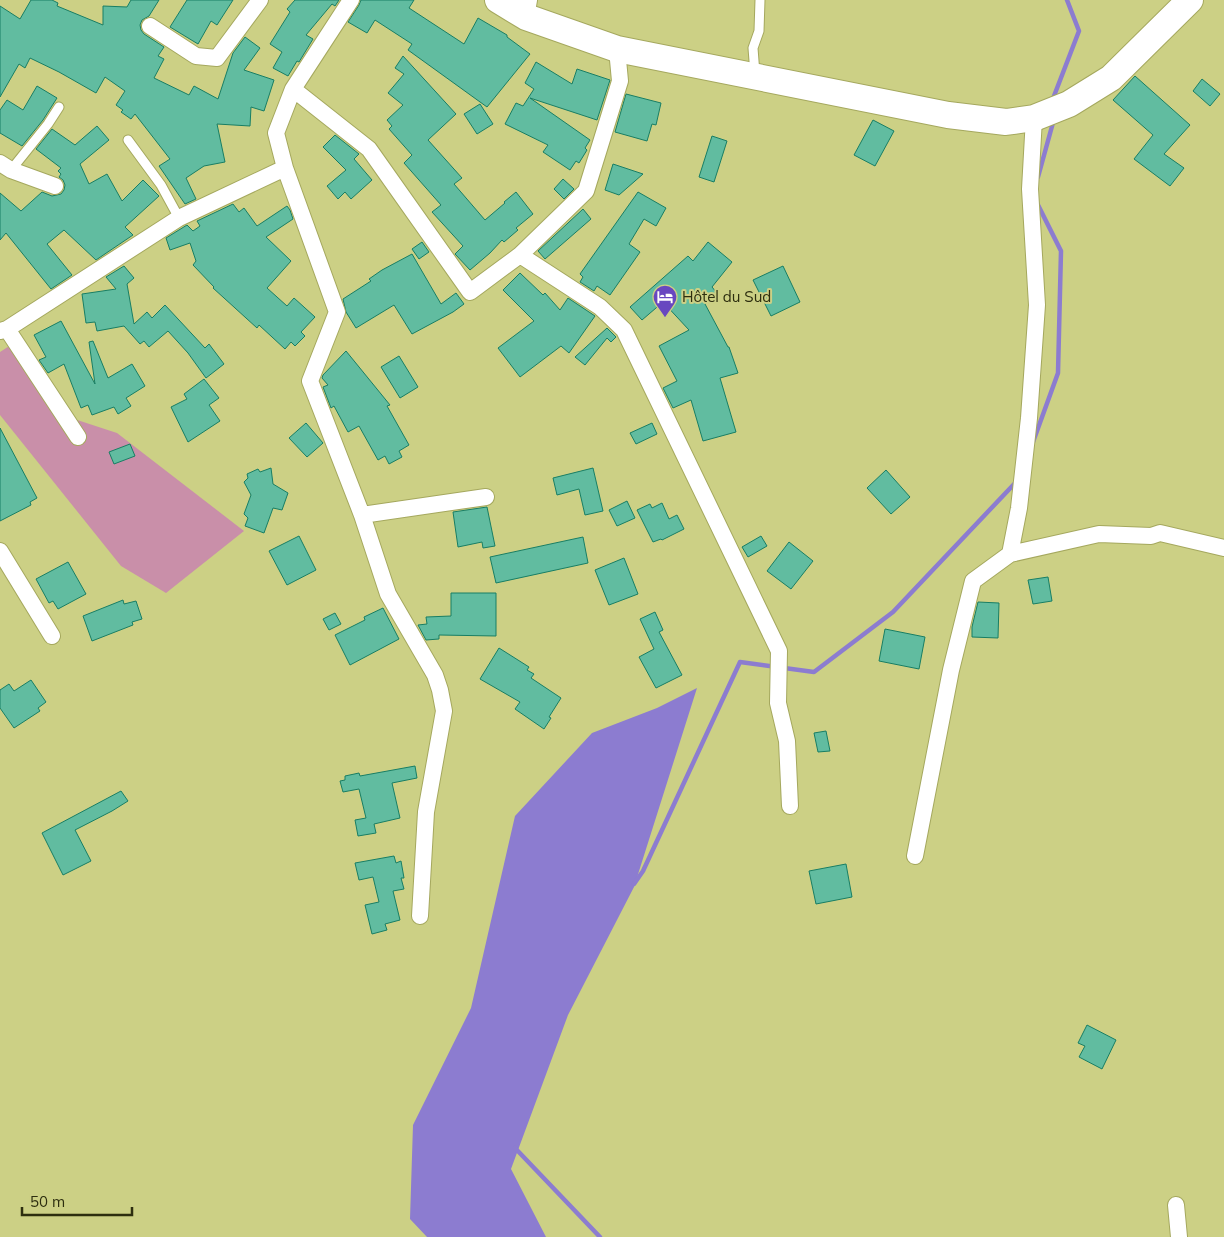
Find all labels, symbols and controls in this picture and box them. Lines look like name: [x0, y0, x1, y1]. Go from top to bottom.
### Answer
hotel icon: Hôtel du Sud: [652, 284, 678, 318]
place label: Hôtel du Sud: [682, 287, 771, 306]
scale bar: [22, 1184, 132, 1216]
text: 50 m: [30, 1192, 65, 1211]

